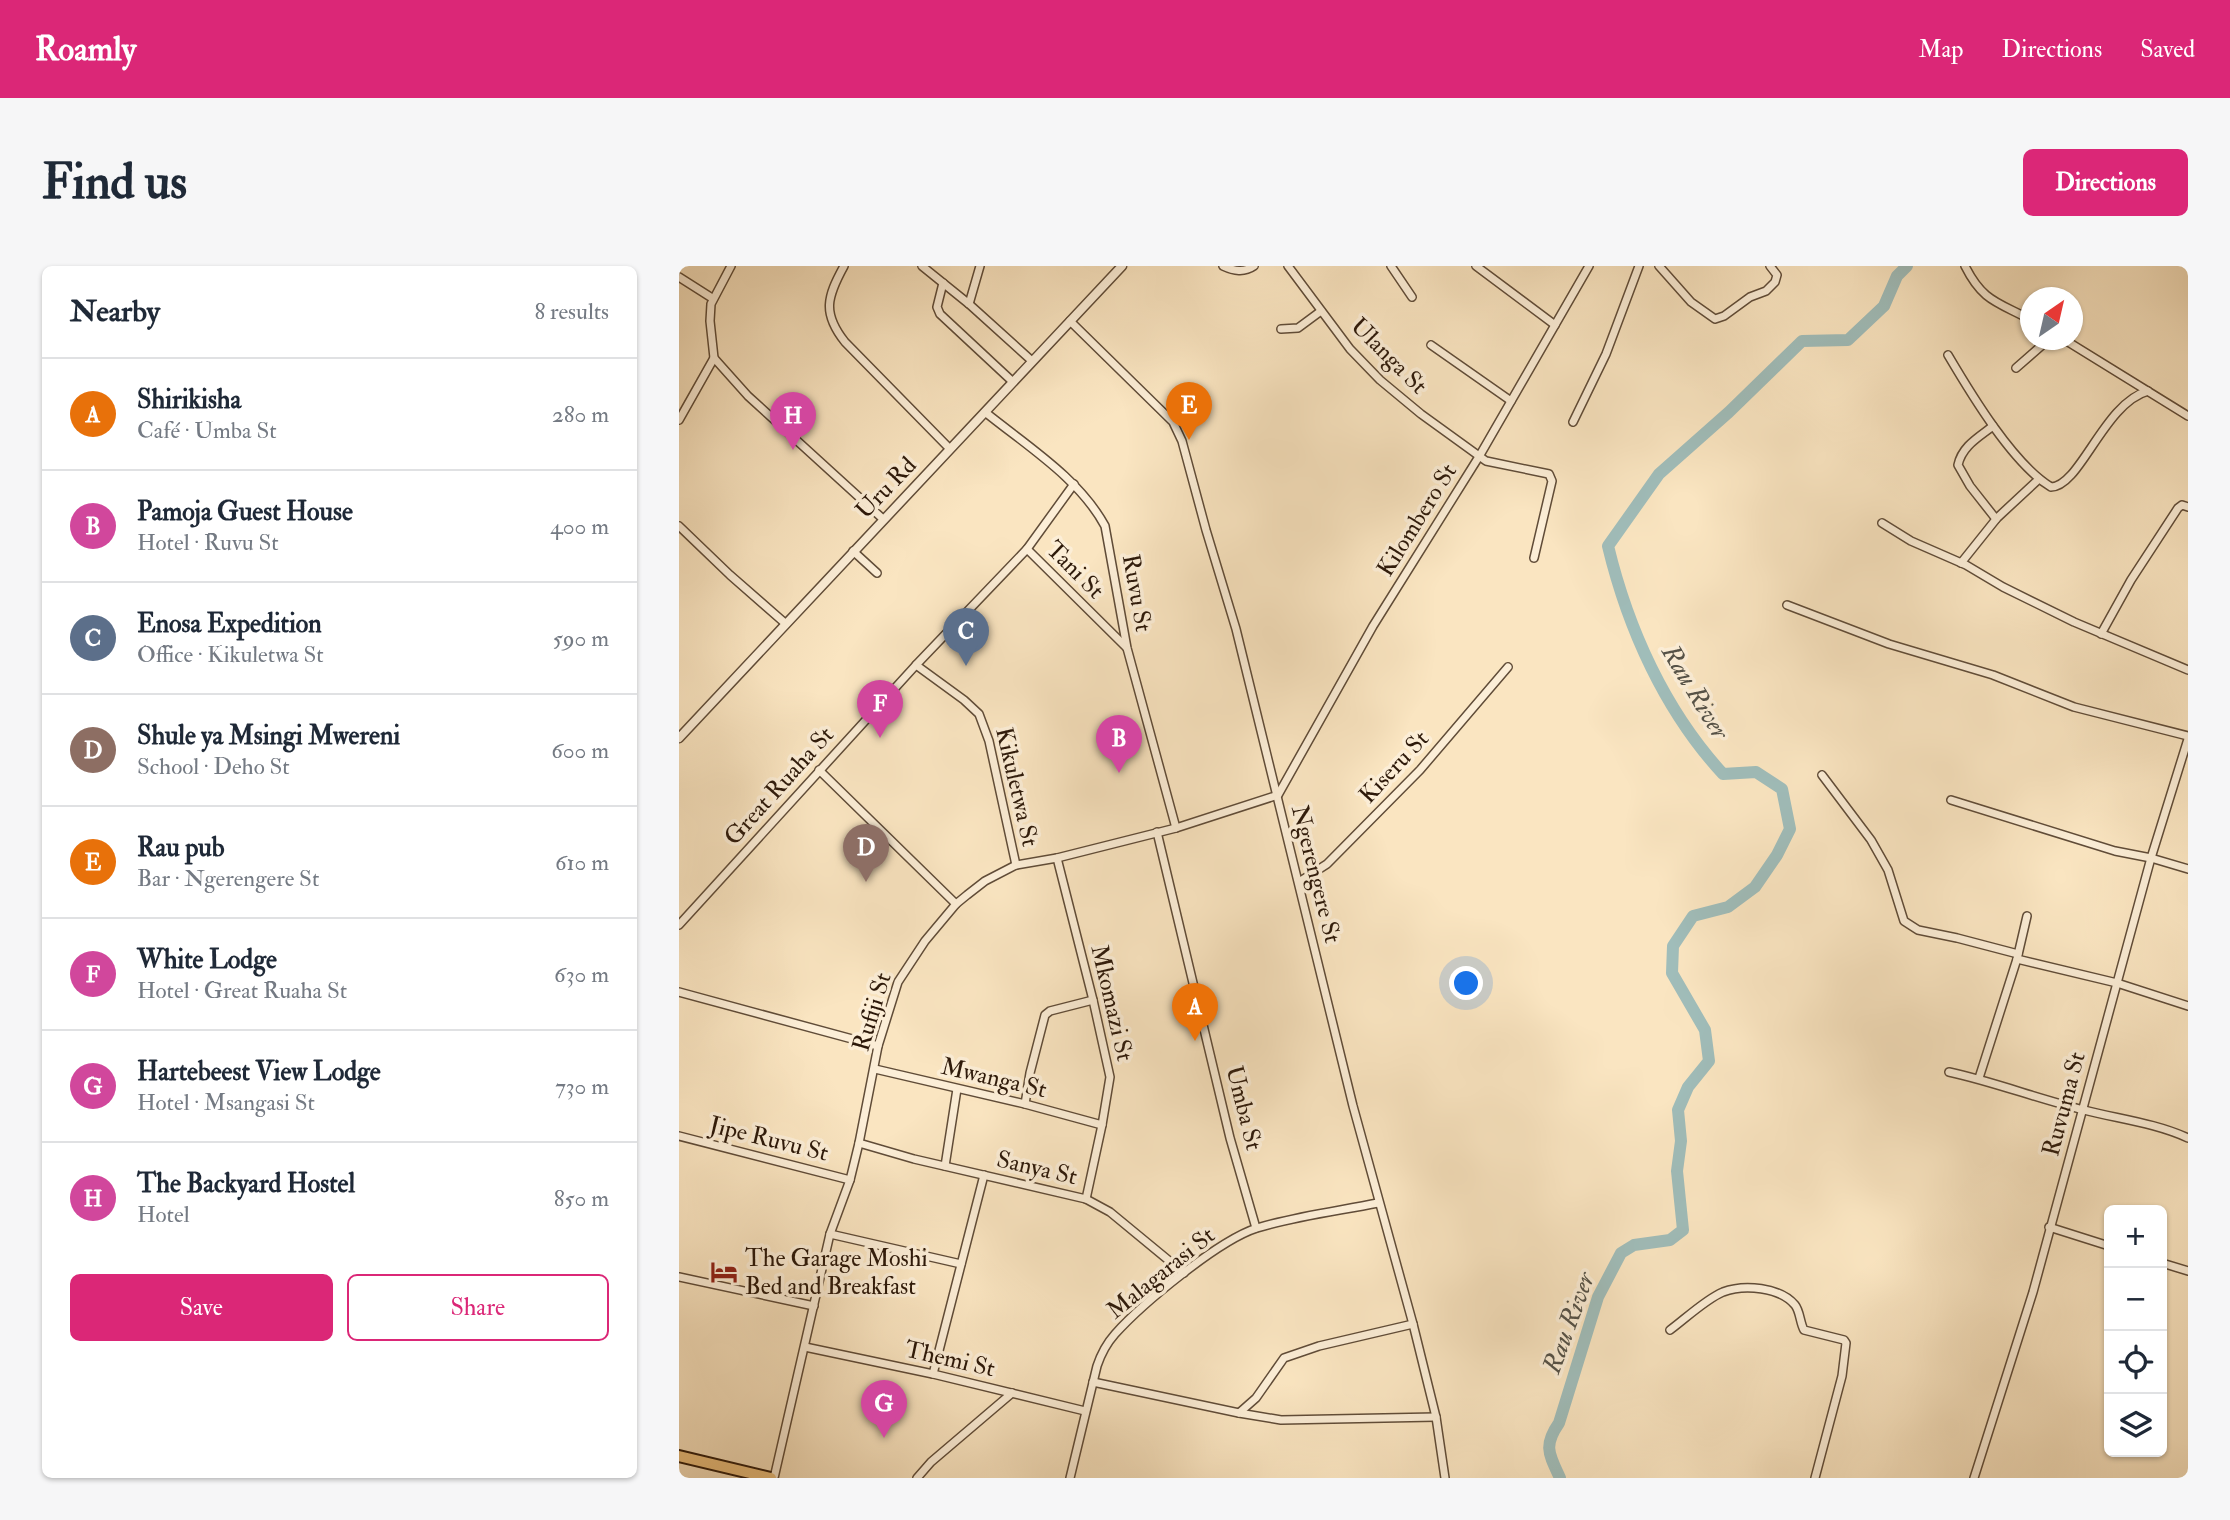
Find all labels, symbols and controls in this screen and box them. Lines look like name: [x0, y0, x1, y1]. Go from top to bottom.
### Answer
text: Roamly: [35, 29, 136, 70]
text: Map: [1918, 34, 1963, 65]
text: Directions: [2001, 34, 2102, 65]
text: Saved: [2140, 34, 2195, 65]
button: Directions: [2023, 149, 2188, 216]
text: Find us: [42, 152, 187, 213]
north arrow: [2020, 287, 2083, 350]
text: Nearby: [70, 293, 160, 330]
text: 8 results: [534, 297, 609, 326]
street label: Ulanga St: [1344, 311, 1434, 401]
pin: E: [1166, 382, 1212, 440]
text: Shirikisha: [137, 384, 241, 416]
pin: H: [770, 392, 816, 450]
text: A: [86, 400, 100, 429]
text: 280 m: [552, 400, 609, 429]
text: Café · Umba St: [137, 416, 277, 445]
street label: Uru Rd: [849, 450, 923, 526]
street label: Kilombero St: [1370, 457, 1464, 582]
text: Pamoja Guest House: [137, 496, 353, 528]
text: B: [85, 512, 101, 541]
text: 400 m: [550, 512, 609, 541]
text: Hotel · Ruvu St: [137, 528, 279, 557]
street label: Tani St: [1039, 534, 1111, 606]
street label: Ruvu St: [1115, 552, 1159, 634]
text: Enosa Expedition: [137, 608, 322, 640]
pin: C: [943, 608, 989, 666]
text: C: [85, 624, 101, 653]
text: 590 m: [553, 624, 609, 653]
water label: Rau River: [1654, 638, 1736, 746]
text: Office · Kikuletwa St: [137, 640, 324, 669]
pin: F: [857, 680, 903, 738]
pin: B: [1096, 715, 1142, 773]
text: Shule ya Msingi Mwereni: [137, 720, 400, 752]
street label: Great Ruaha St: [717, 720, 841, 852]
street label: Kikuletwa St: [988, 724, 1046, 850]
street label: Kiseru St: [1352, 724, 1436, 810]
text: D: [84, 736, 102, 765]
text: 600 m: [551, 736, 609, 765]
text: School · Deho St: [137, 752, 290, 781]
street label: Ngerengere St: [1284, 802, 1348, 946]
pin: D: [843, 824, 889, 882]
text: Rau pub: [137, 832, 224, 864]
text: E: [85, 848, 101, 877]
text: 610 m: [555, 848, 609, 877]
text: Bar · Ngerengere St: [137, 864, 319, 893]
street label: Mkomazi St: [1084, 942, 1140, 1064]
text: White Lodge: [137, 944, 277, 976]
text: F: [86, 960, 100, 989]
text: 630 m: [554, 960, 609, 989]
your location: [1449, 966, 1483, 1000]
street label: Rufiji St: [845, 969, 899, 1055]
text: Hotel · Great Ruaha St: [137, 976, 347, 1005]
pin: A: [1172, 983, 1218, 1041]
street label: Ruvuma St: [2035, 1048, 2093, 1160]
street label: Mwanga St: [938, 1051, 1050, 1105]
text: Hartebeest View Lodge: [137, 1056, 381, 1088]
street label: Umba St: [1219, 1063, 1269, 1154]
text: G: [83, 1072, 103, 1101]
text: 730 m: [555, 1072, 609, 1101]
text: Hotel · Msangasi St: [137, 1088, 315, 1117]
street label: Jipe Ruvu St: [705, 1109, 832, 1169]
street label: Sanya St: [994, 1144, 1081, 1192]
text: The Backyard Hostel: [137, 1168, 355, 1200]
text: H: [84, 1184, 102, 1213]
text: 850 m: [554, 1184, 609, 1213]
text: Hotel: [137, 1200, 190, 1229]
map controls: [2104, 1205, 2167, 1457]
button: +: [2104, 1205, 2167, 1268]
street label: Malagarasi St: [1101, 1220, 1222, 1326]
place label: The Garage Moshi Bed and Breakfast: [745, 1243, 928, 1302]
hotel icon: The Garage Moshi Bed and Breakfast: [709, 1257, 739, 1287]
water label: Rau River: [1536, 1267, 1602, 1379]
button: −: [2104, 1268, 2167, 1331]
button: Save: [70, 1274, 333, 1341]
button: Share: [347, 1274, 609, 1341]
button: locate: [2104, 1331, 2167, 1394]
street label: Themi St: [902, 1334, 998, 1384]
pin: G: [861, 1380, 907, 1438]
button: layers: [2104, 1394, 2167, 1457]

